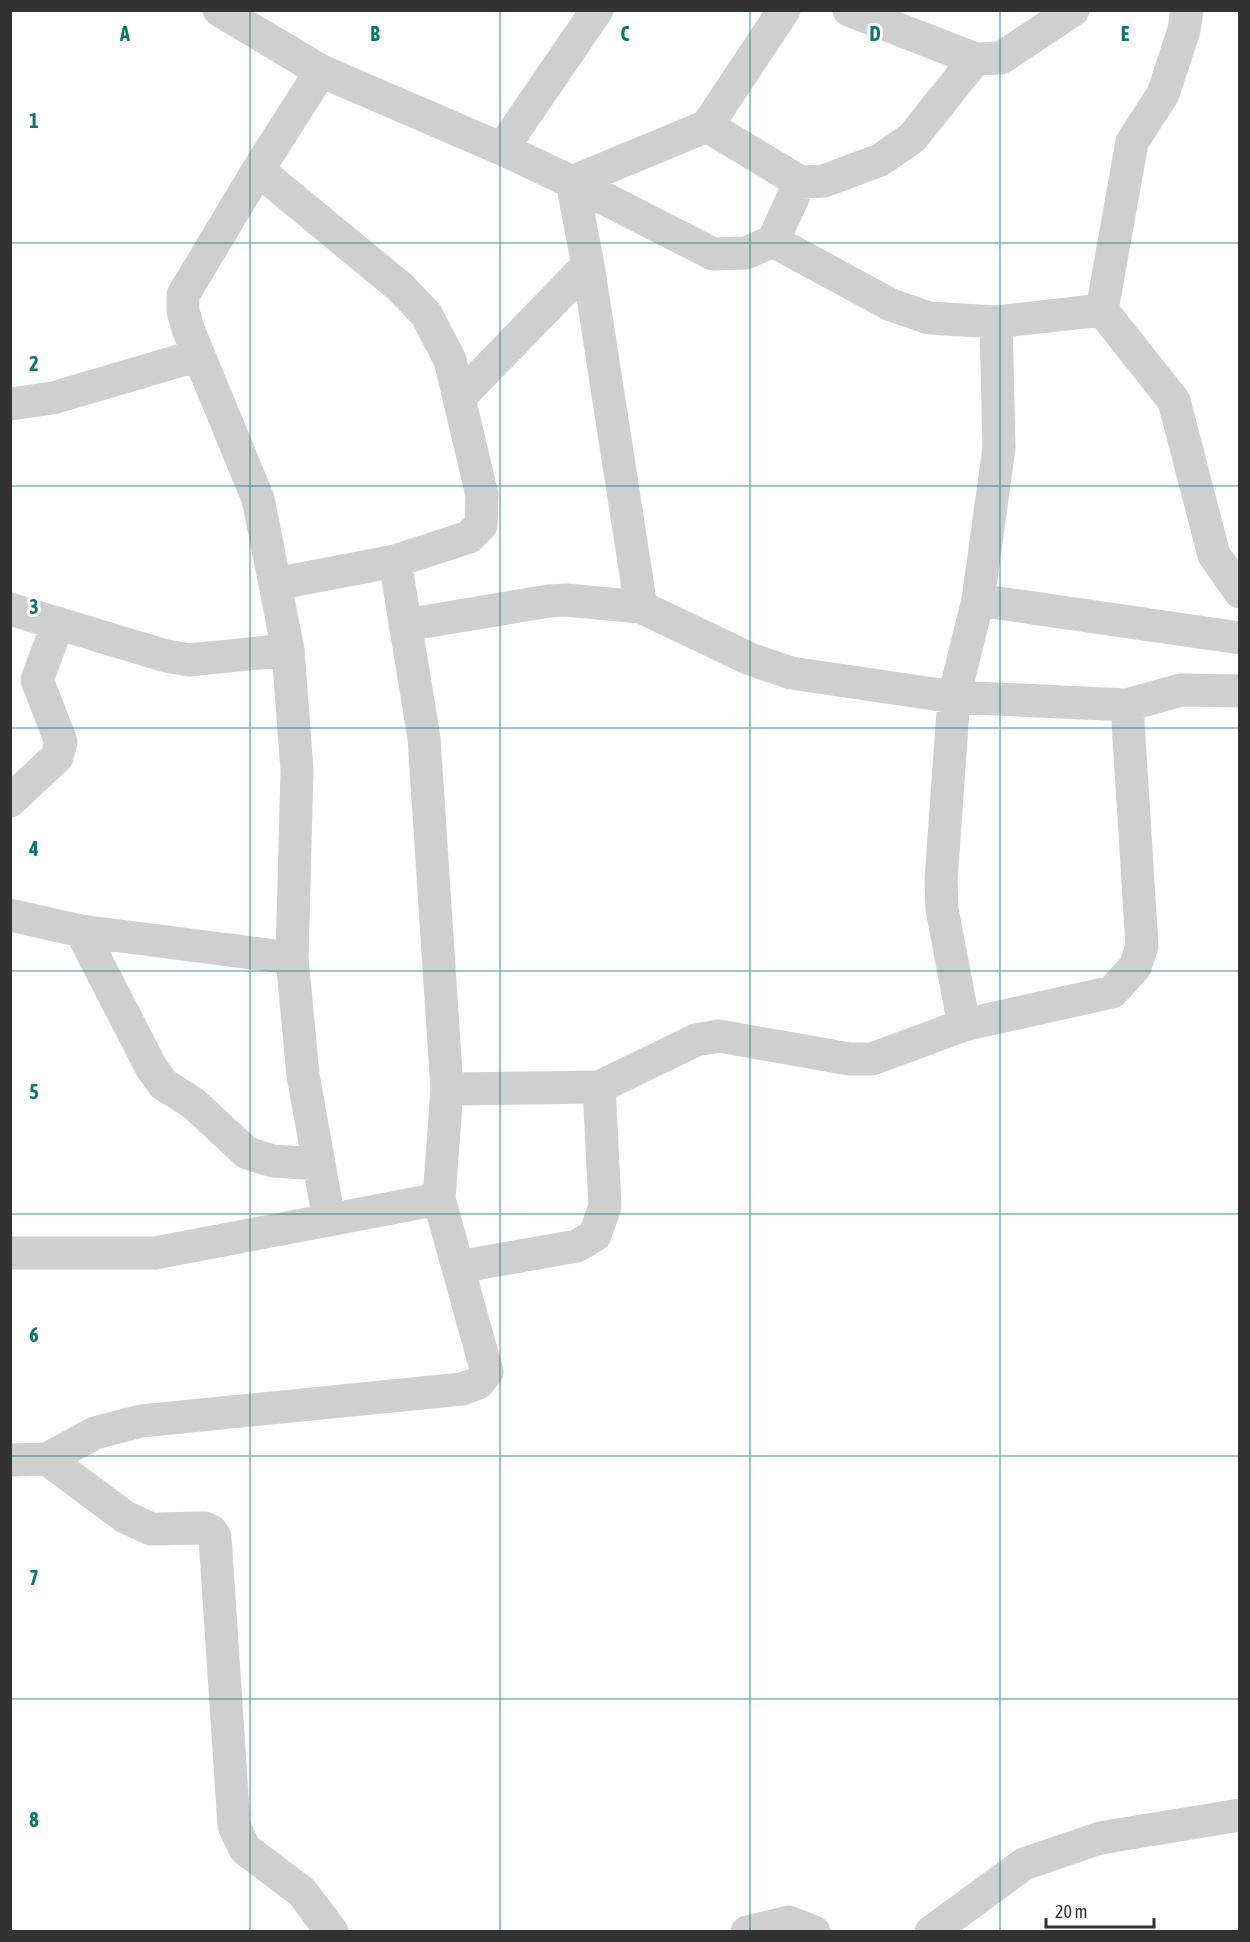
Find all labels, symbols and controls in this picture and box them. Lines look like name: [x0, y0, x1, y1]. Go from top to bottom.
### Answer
text: A: [119, 22, 130, 45]
text: B: [370, 22, 380, 45]
text: C: [621, 22, 630, 45]
text: D: [869, 22, 881, 45]
text: E: [1121, 22, 1130, 45]
text: 1: [29, 109, 39, 132]
text: 2: [29, 352, 39, 375]
text: 3: [29, 595, 39, 618]
text: 4: [28, 837, 39, 860]
text: 5: [29, 1080, 39, 1103]
text: 6: [29, 1323, 39, 1346]
text: 7: [29, 1566, 39, 1589]
text: 8: [29, 1808, 39, 1831]
scale bar: [1046, 1891, 1154, 1929]
text: 20 m: [1055, 1901, 1087, 1922]

